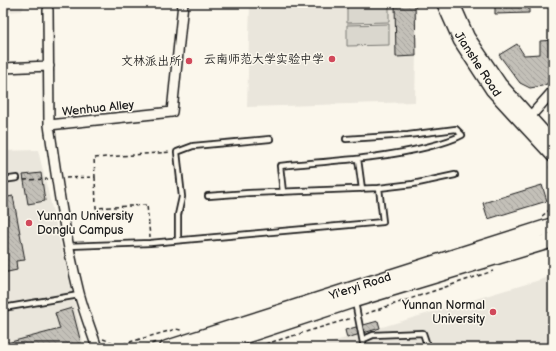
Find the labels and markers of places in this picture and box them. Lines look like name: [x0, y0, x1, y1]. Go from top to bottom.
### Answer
place label: 云南师范大学实验中学: [204, 52, 324, 67]
place label: 文林派出所: [121, 54, 182, 69]
marker: 云南师范大学实验中学: [327, 54, 337, 64]
marker: 文林派出所: [184, 56, 194, 66]
place label: Yunnan University Donglu Campus: [36, 209, 134, 238]
marker: Yunnan University Donglu Campus: [24, 218, 34, 228]
place label: Yunnan Normal University: [401, 298, 486, 327]
marker: Yunnan Normal University: [488, 307, 498, 317]

